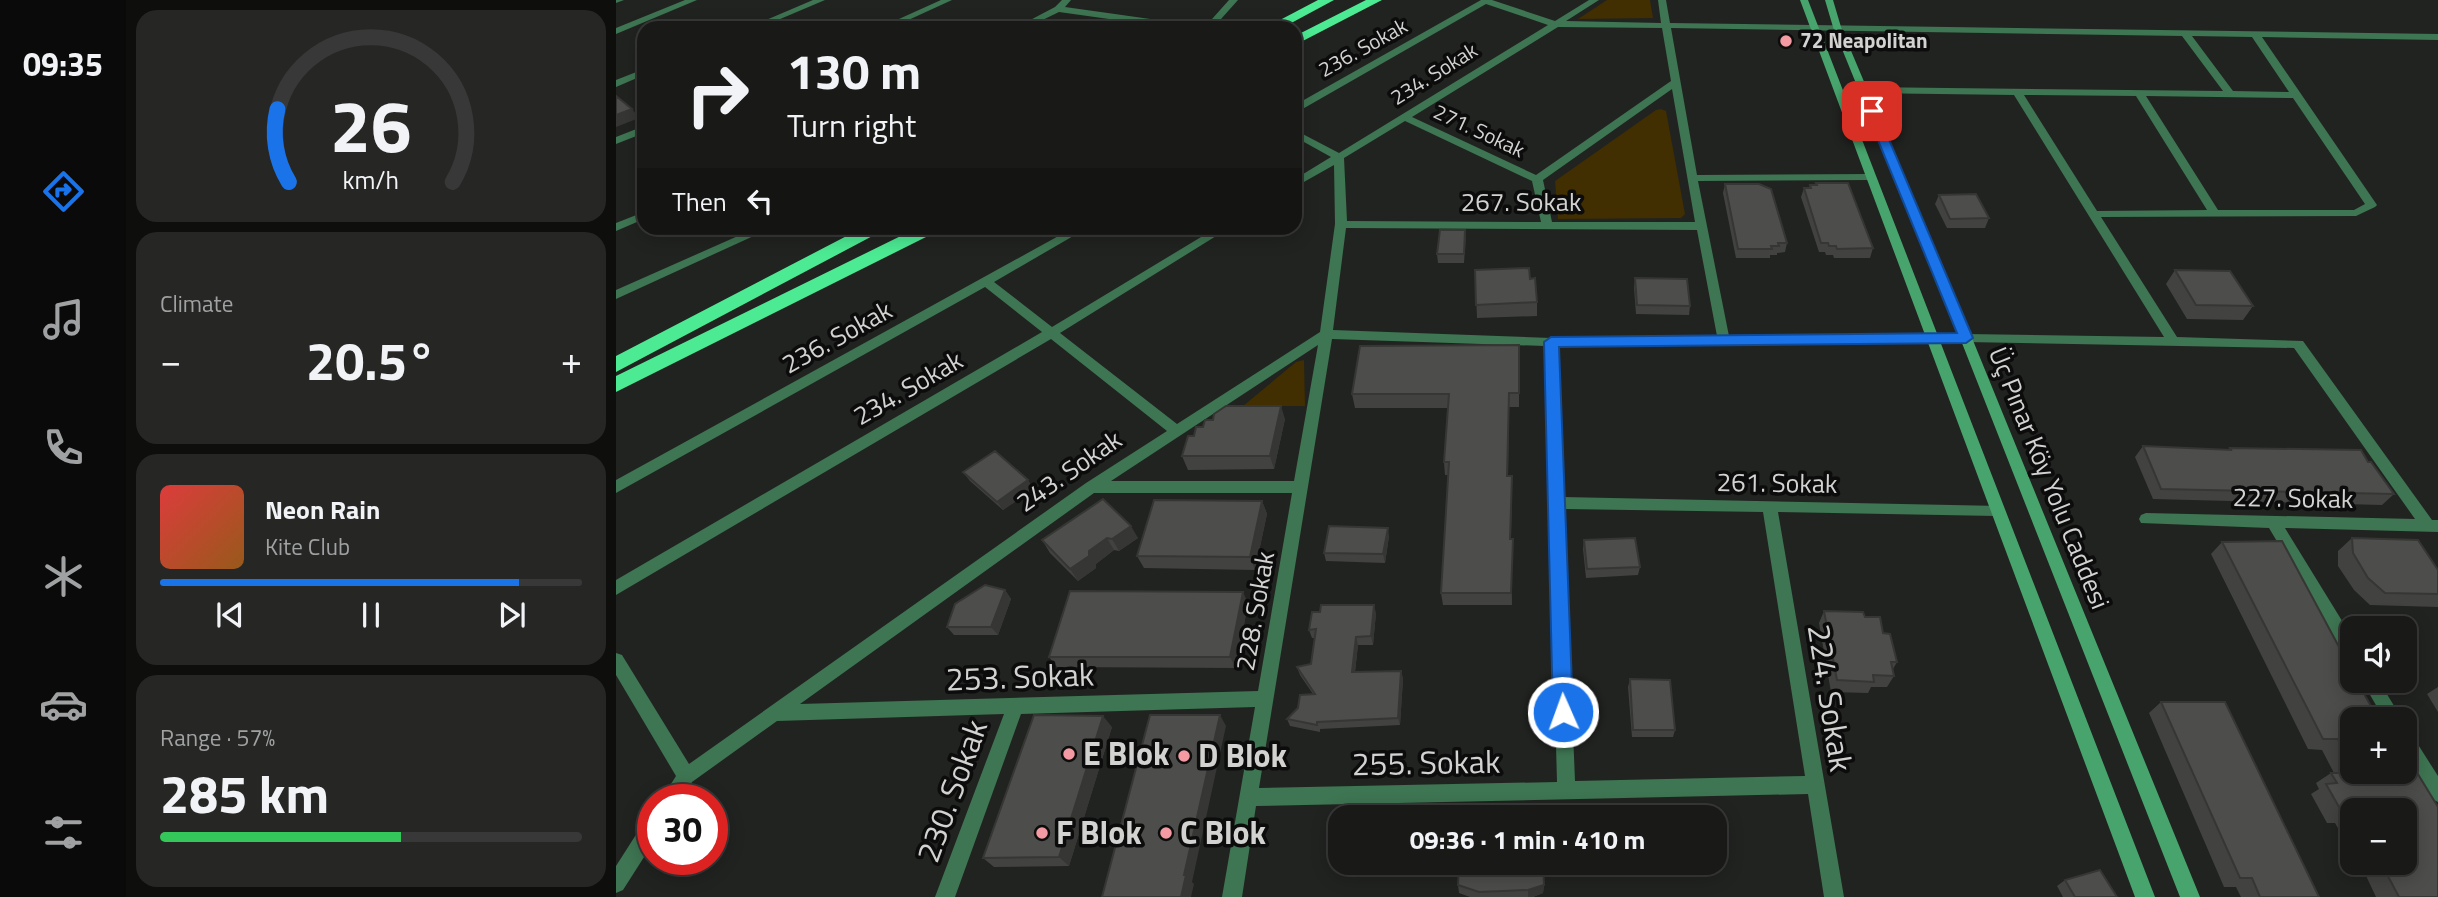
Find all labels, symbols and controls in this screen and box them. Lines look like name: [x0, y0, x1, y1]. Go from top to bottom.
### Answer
street label: 236. Sokak: [1312, 10, 1413, 85]
place label: 72 Neapolitan: [1800, 24, 1928, 56]
text: 130 m: [787, 33, 921, 108]
marker: 72 Neapolitan: [1778, 33, 1794, 49]
street label: 234. Sokak: [1384, 34, 1483, 113]
text: 09:35: [23, 40, 103, 88]
icon: right: [672, 49, 763, 140]
text: 26: [330, 70, 412, 180]
pin: [1842, 81, 1902, 141]
icon: arrive: [1853, 92, 1891, 130]
street label: 271. Sokak: [1428, 95, 1530, 165]
text: Turn right: [787, 101, 916, 149]
text: km/h: [343, 161, 399, 199]
icon: directions: [39, 167, 88, 216]
text: Then: [672, 182, 727, 221]
icon: left: [741, 182, 779, 220]
street label: 267. Sokak: [1461, 182, 1581, 221]
text: Climate: [160, 286, 233, 321]
street label: 236. Sokak: [775, 290, 899, 383]
icon: music: [39, 295, 88, 344]
text: 20.5°: [306, 321, 436, 400]
text: −: [160, 331, 181, 389]
text: +: [561, 331, 582, 389]
street label: 234. Sokak: [846, 341, 970, 435]
street label: Üç Pınar Köy Yolu Caddesi: [1979, 341, 2120, 615]
street label: 243. Sokak: [1008, 420, 1129, 521]
icon: phone: [39, 423, 88, 472]
street label: 261. Sokak: [1716, 462, 1838, 503]
street label: 227. Sokak: [2232, 477, 2354, 518]
text: Neon Rain: [265, 490, 380, 529]
text: Kite Club: [265, 529, 350, 564]
street label: 228. Sokak: [1225, 548, 1284, 674]
icon: climate: [39, 552, 88, 601]
icon: previous: [211, 596, 249, 634]
icon: pause: [352, 596, 390, 634]
icon: next: [493, 596, 531, 634]
map controls: [2340, 616, 2417, 875]
button: sound: [2340, 616, 2417, 693]
street label: 224. Sokak: [1796, 621, 1866, 775]
street label: 253. Sokak: [945, 649, 1095, 703]
position arrow: [1526, 675, 1600, 749]
icon: car: [39, 680, 88, 729]
button: +: [2340, 707, 2417, 784]
street label: 230. Sokak: [903, 713, 999, 869]
text: Range · 57%: [160, 720, 275, 755]
place label: E Blok: [1083, 729, 1170, 777]
place label: D Blok: [1198, 731, 1288, 779]
street label: 255. Sokak: [1351, 737, 1501, 787]
marker: E Blok: [1061, 746, 1077, 762]
marker: D Blok: [1176, 748, 1192, 764]
text: 285 km: [160, 754, 329, 833]
speed limit sign: 30: [637, 784, 728, 875]
button: −: [2340, 798, 2417, 875]
icon: filters: [39, 808, 88, 857]
place label: F Blok: [1056, 808, 1142, 856]
place label: C Blok: [1180, 808, 1267, 856]
text: 09:36 · 1 min · 410 m: [1410, 820, 1645, 859]
marker: F Blok: [1034, 825, 1050, 841]
marker: C Blok: [1158, 825, 1174, 841]

